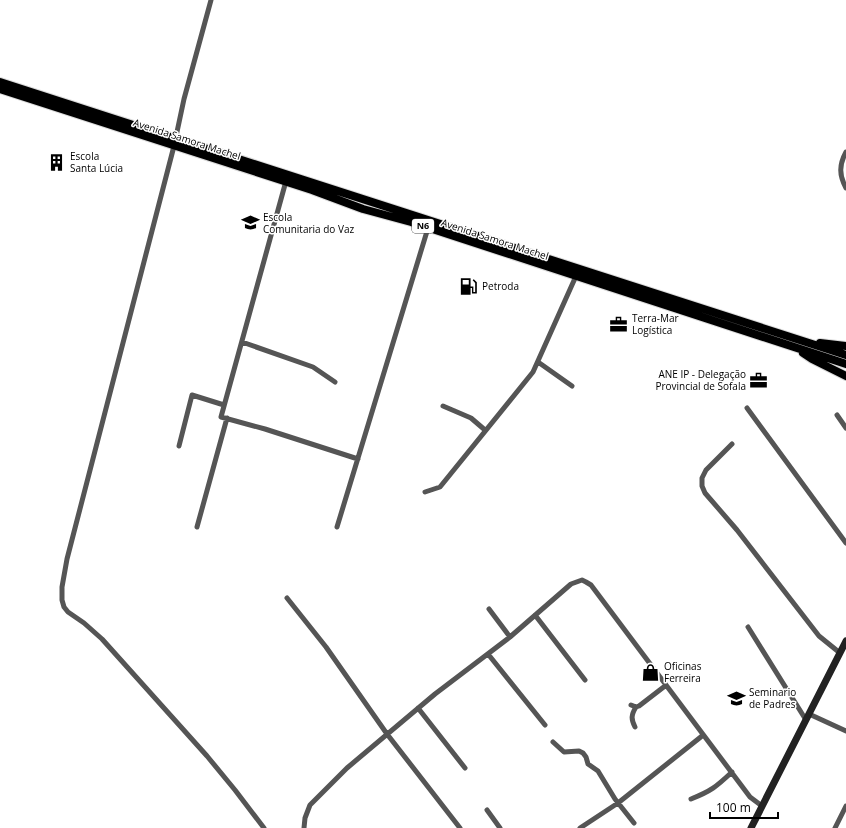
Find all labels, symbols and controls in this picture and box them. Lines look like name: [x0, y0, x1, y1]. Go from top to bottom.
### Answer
street label: Avenida Samora Machel: [132, 115, 242, 163]
place label: Escola Santa Lúcia: [70, 149, 123, 175]
building icon: Escola Santa Lúcia: [47, 152, 67, 172]
place label: Escola Comunitaria do Vaz: [263, 210, 354, 236]
school or university icon: Escola Comunitaria do Vaz: [240, 213, 260, 233]
street label: Avenida Samora Machel: [440, 215, 550, 263]
road number: N6: [412, 219, 434, 233]
fuel station icon: Petroda: [459, 276, 479, 296]
place label: Petroda: [482, 279, 519, 293]
place label: Terra-Mar Logística: [632, 311, 679, 337]
office icon: Terra-Mar Logística: [609, 314, 629, 334]
place label: ANE IP - Delegação Provincial de Sofala: [655, 367, 746, 393]
office icon: ANE IP - Delegação Provincial de Sofala: [749, 370, 769, 390]
place label: Oficinas Ferreira: [664, 659, 702, 685]
shop icon: Oficinas Ferreira: [641, 662, 661, 682]
place label: Seminario de Padres: [749, 685, 796, 711]
school or university icon: Seminario de Padres: [726, 688, 746, 708]
scale bar: [710, 794, 778, 820]
text: 100 m: [716, 799, 751, 816]

